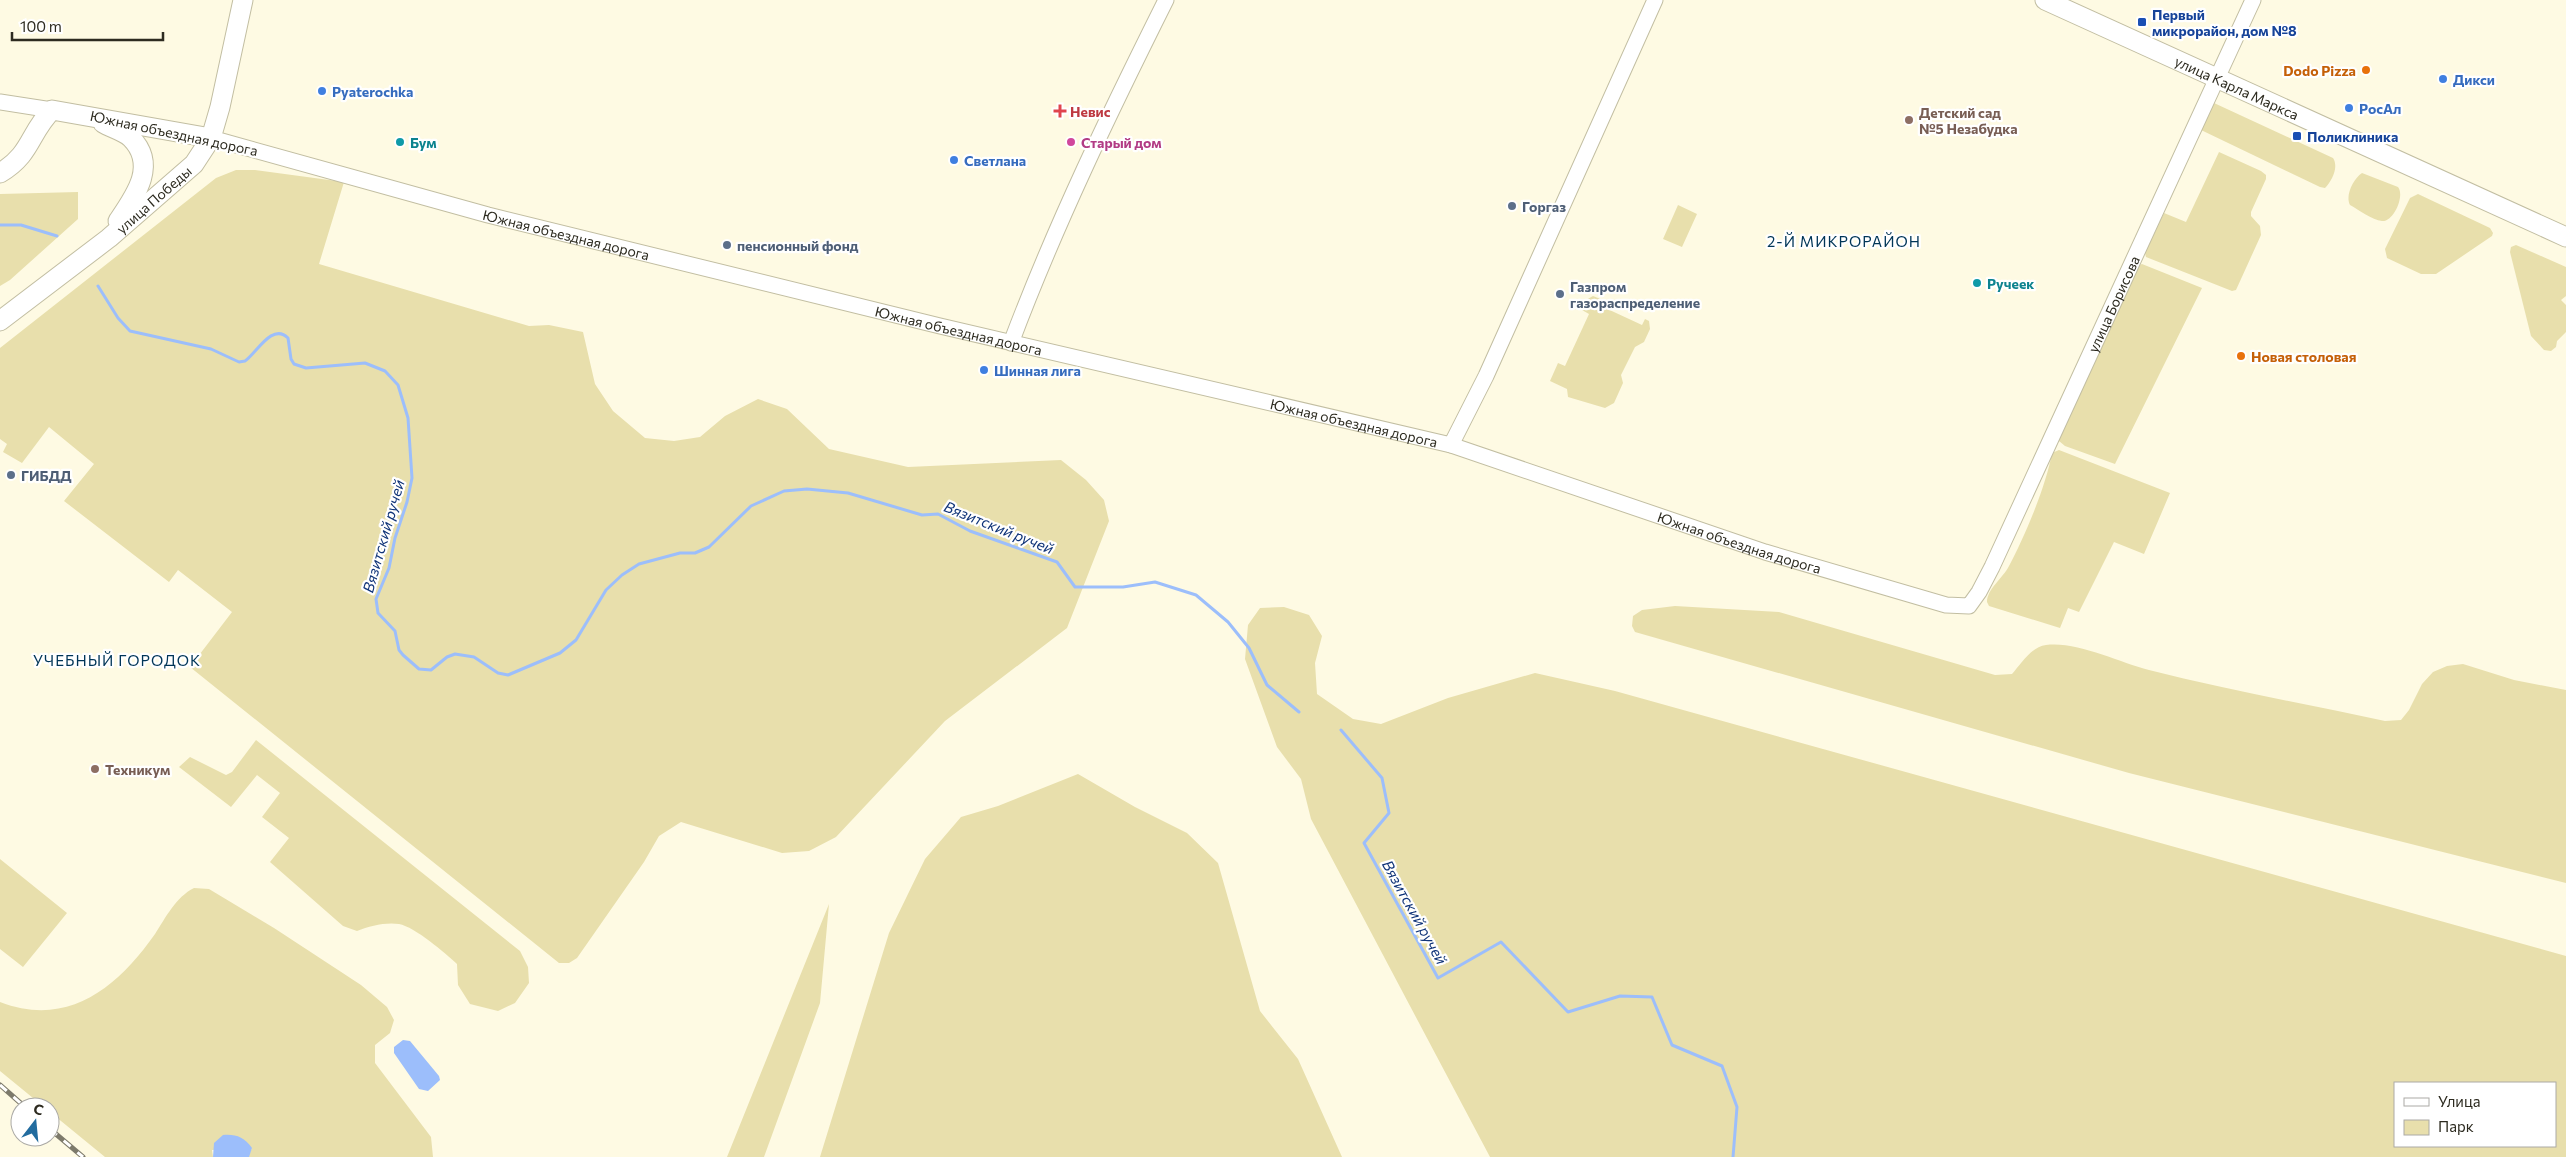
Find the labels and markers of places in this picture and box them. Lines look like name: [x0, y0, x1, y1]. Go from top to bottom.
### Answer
place label: Первый микрорайон, дом №8: [2152, 6, 2297, 39]
marker: Первый микрорайон, дом №8: [2136, 16, 2148, 28]
place label: Dodo Pizza: [2283, 62, 2356, 79]
marker: Dodo Pizza: [2360, 64, 2372, 76]
place label: Дикси: [2453, 71, 2495, 88]
marker: Дикси: [2437, 73, 2449, 85]
place label: Pyaterochka: [332, 83, 414, 100]
marker: Pyaterochka: [316, 85, 328, 97]
place label: РосАл: [2359, 100, 2401, 117]
marker: РосАл: [2343, 102, 2355, 114]
place label: Невис: [1070, 103, 1111, 120]
place label: Детский сад №5 Незабудка: [1919, 104, 2018, 137]
marker: Невис: [1054, 105, 1066, 117]
marker: Детский сад №5 Незабудка: [1903, 114, 1915, 126]
place label: Поликлиника: [2307, 128, 2398, 145]
marker: Поликлиника: [2291, 130, 2303, 142]
place label: Бум: [410, 134, 437, 151]
place label: Старый дом: [1081, 134, 1162, 151]
marker: Бум: [394, 136, 406, 148]
marker: Старый дом: [1065, 136, 1077, 148]
place label: Светлана: [964, 152, 1026, 169]
marker: Светлана: [948, 154, 960, 166]
place label: Горгаз: [1522, 198, 1566, 215]
marker: Горгаз: [1506, 200, 1518, 212]
place label: пенсионный фонд: [737, 237, 859, 254]
marker: пенсионный фонд: [721, 239, 733, 251]
place label: Ручеек: [1987, 275, 2034, 292]
marker: Ручеек: [1971, 277, 1983, 289]
place label: Газпром газораспределение: [1570, 278, 1700, 311]
marker: Газпром газораспределение: [1554, 288, 1566, 300]
place label: Новая столовая: [2251, 348, 2356, 365]
marker: Новая столовая: [2235, 350, 2247, 362]
place label: Шинная лига: [994, 362, 1081, 379]
marker: Шинная лига: [978, 364, 990, 376]
place label: ГИБДД: [21, 467, 72, 484]
marker: ГИБДД: [5, 469, 17, 481]
place label: Техникум: [105, 761, 170, 778]
marker: Техникум: [89, 763, 101, 775]

